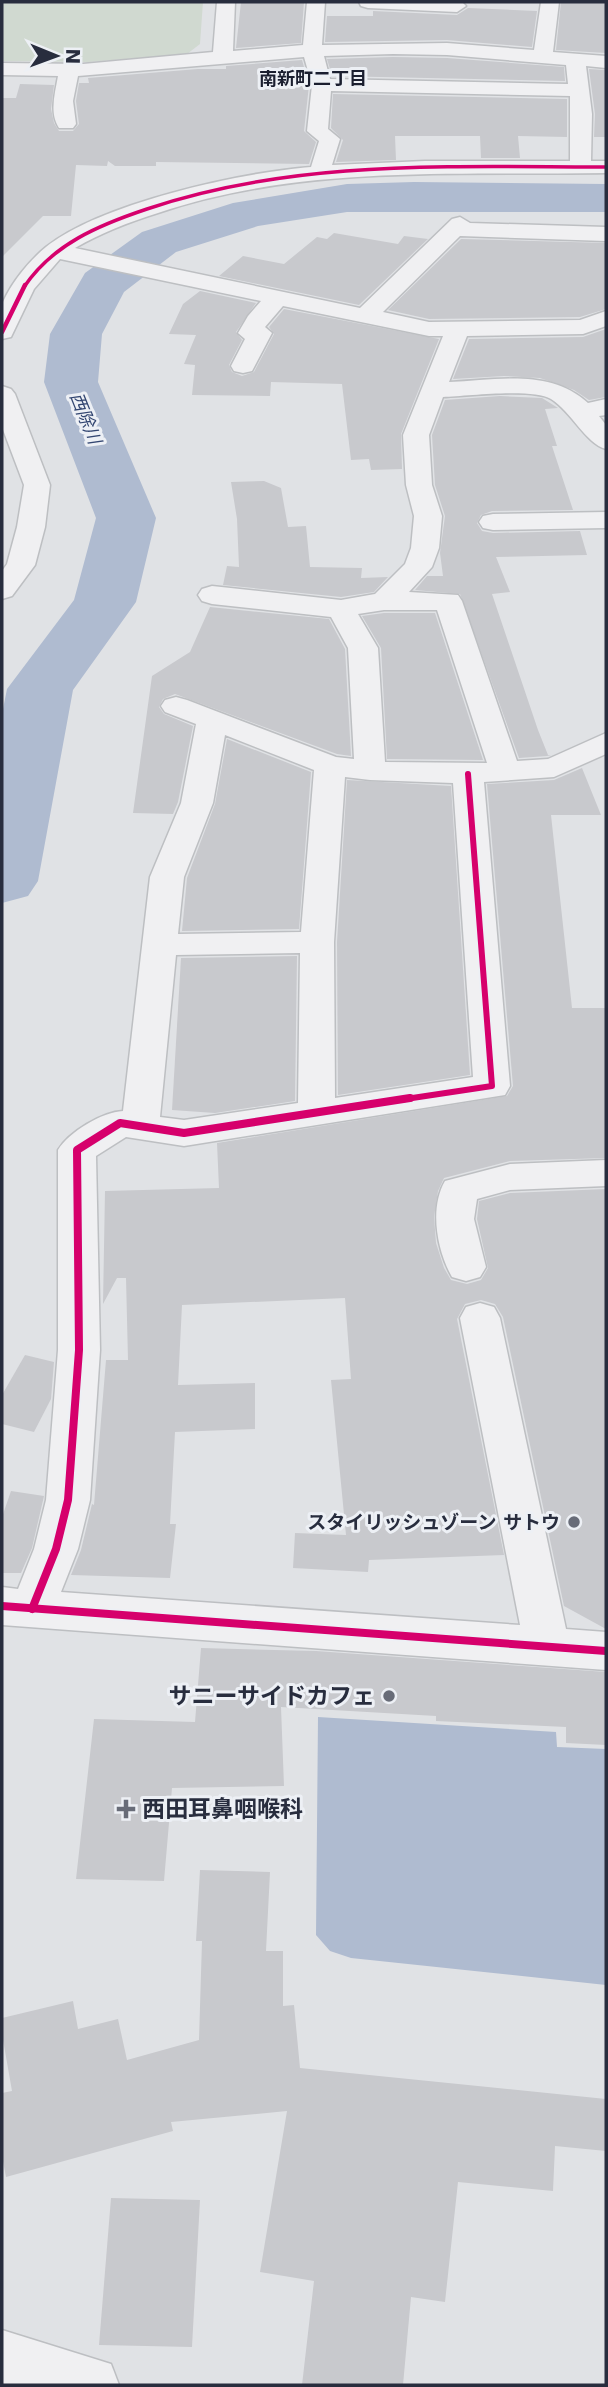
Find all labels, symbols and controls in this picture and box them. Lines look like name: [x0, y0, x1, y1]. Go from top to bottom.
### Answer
north arrow: [21, 21, 91, 91]
text: N: [62, 48, 84, 64]
district label: 南新町二丁目: [259, 68, 367, 89]
water label: 西除川: [66, 389, 107, 449]
place label: スタイリッシュゾーン サトウ: [307, 1511, 560, 1533]
marker: スタイリッシュゾーン サトウ: [566, 1514, 582, 1530]
place label: サニーサイドカフェ: [168, 1683, 375, 1709]
marker: サニーサイドカフェ: [381, 1688, 397, 1704]
place label: 西田耳鼻咽喉科: [142, 1796, 303, 1822]
marker: 西田耳鼻咽喉科: [116, 1799, 136, 1819]

